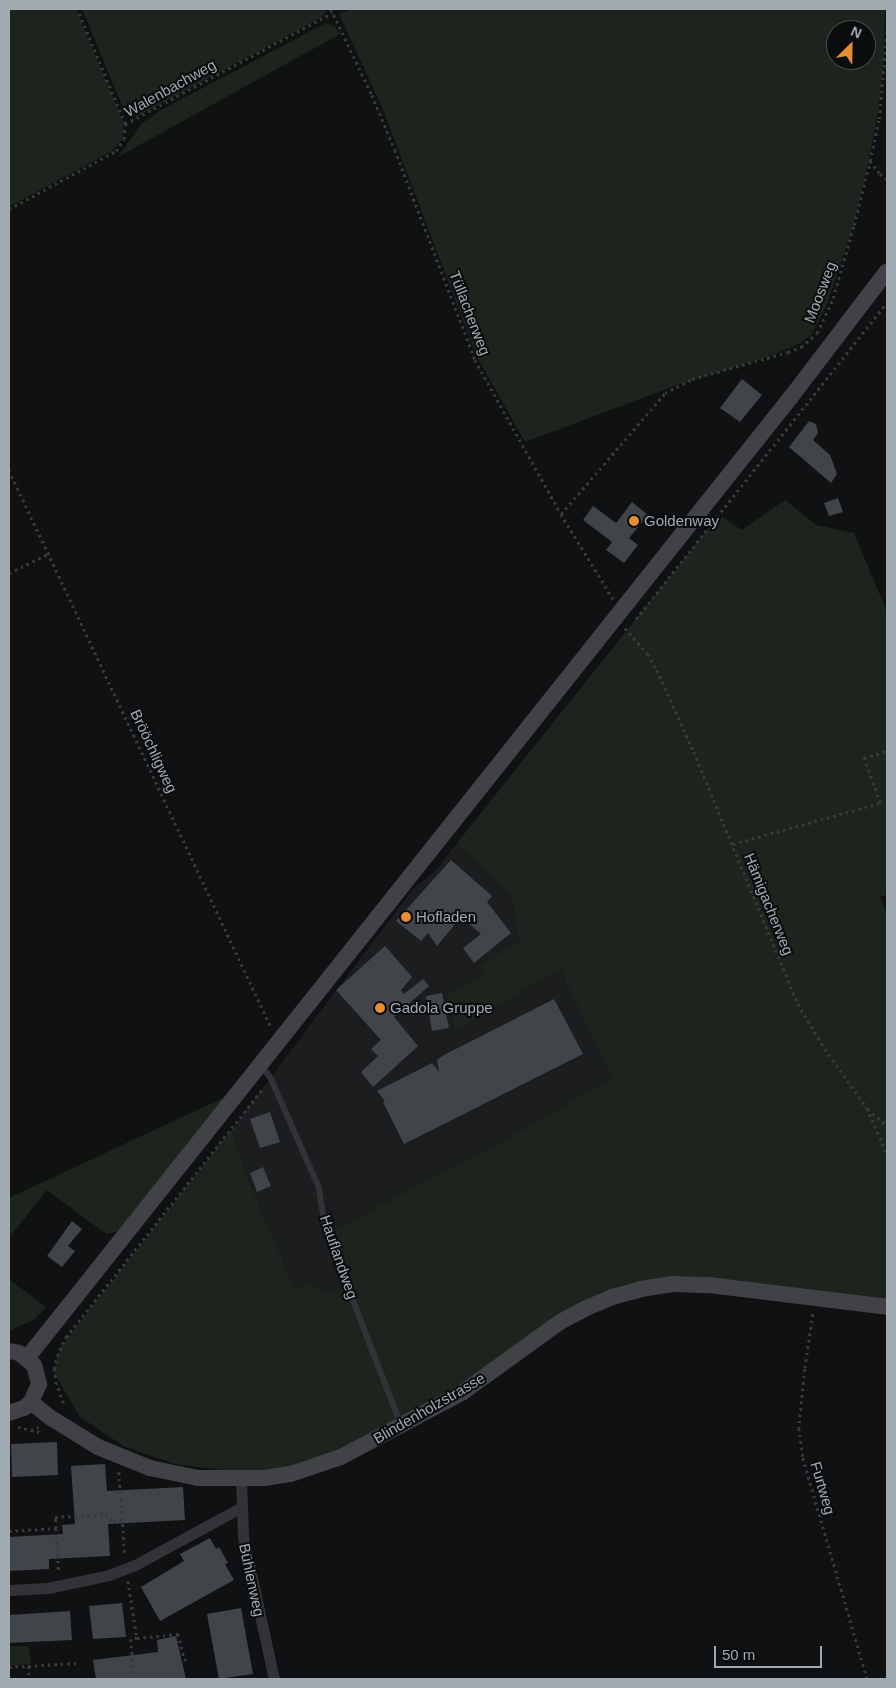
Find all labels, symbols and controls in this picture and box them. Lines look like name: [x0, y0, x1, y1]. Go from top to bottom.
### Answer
north arrow: [826, 20, 876, 70]
text: N: [849, 23, 864, 41]
street label: Walenbachweg: [121, 55, 219, 121]
street label: Moosweg: [800, 259, 840, 325]
street label: Tüllacherweg: [446, 268, 494, 358]
place label: Goldenway: [644, 512, 719, 530]
marker: Goldenway: [628, 515, 640, 527]
street label: Brööchligweg: [127, 706, 181, 796]
street label: Hämigacherweg: [740, 850, 798, 958]
place label: Hofladen: [416, 908, 476, 926]
marker: Hofladen: [400, 911, 412, 923]
place label: Gadola Gruppe: [390, 999, 493, 1017]
marker: Gadola Gruppe: [374, 1002, 386, 1014]
street label: Hauflandweg: [316, 1213, 362, 1301]
street label: Blindenholzstrasse: [370, 1369, 488, 1447]
street label: Furtweg: [807, 1459, 839, 1517]
street label: Bühlenweg: [235, 1542, 269, 1618]
scale bar: [716, 1636, 824, 1668]
text: 50 m: [722, 1646, 755, 1663]

